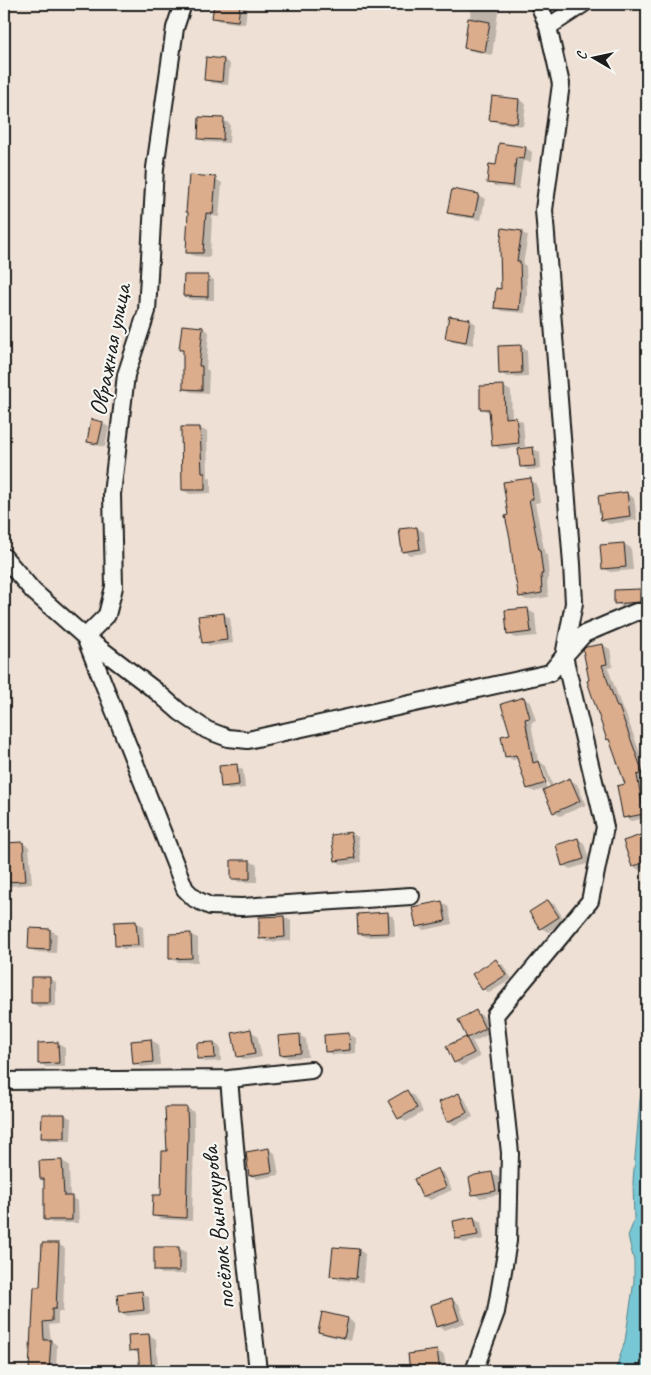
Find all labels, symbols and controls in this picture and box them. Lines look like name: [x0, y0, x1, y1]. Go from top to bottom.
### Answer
north arrow: [568, 32, 618, 82]
text: С: [573, 49, 591, 61]
street label: Овражная улица: [82, 279, 139, 419]
street label: посёлок Винокурова: [193, 1142, 243, 1311]

